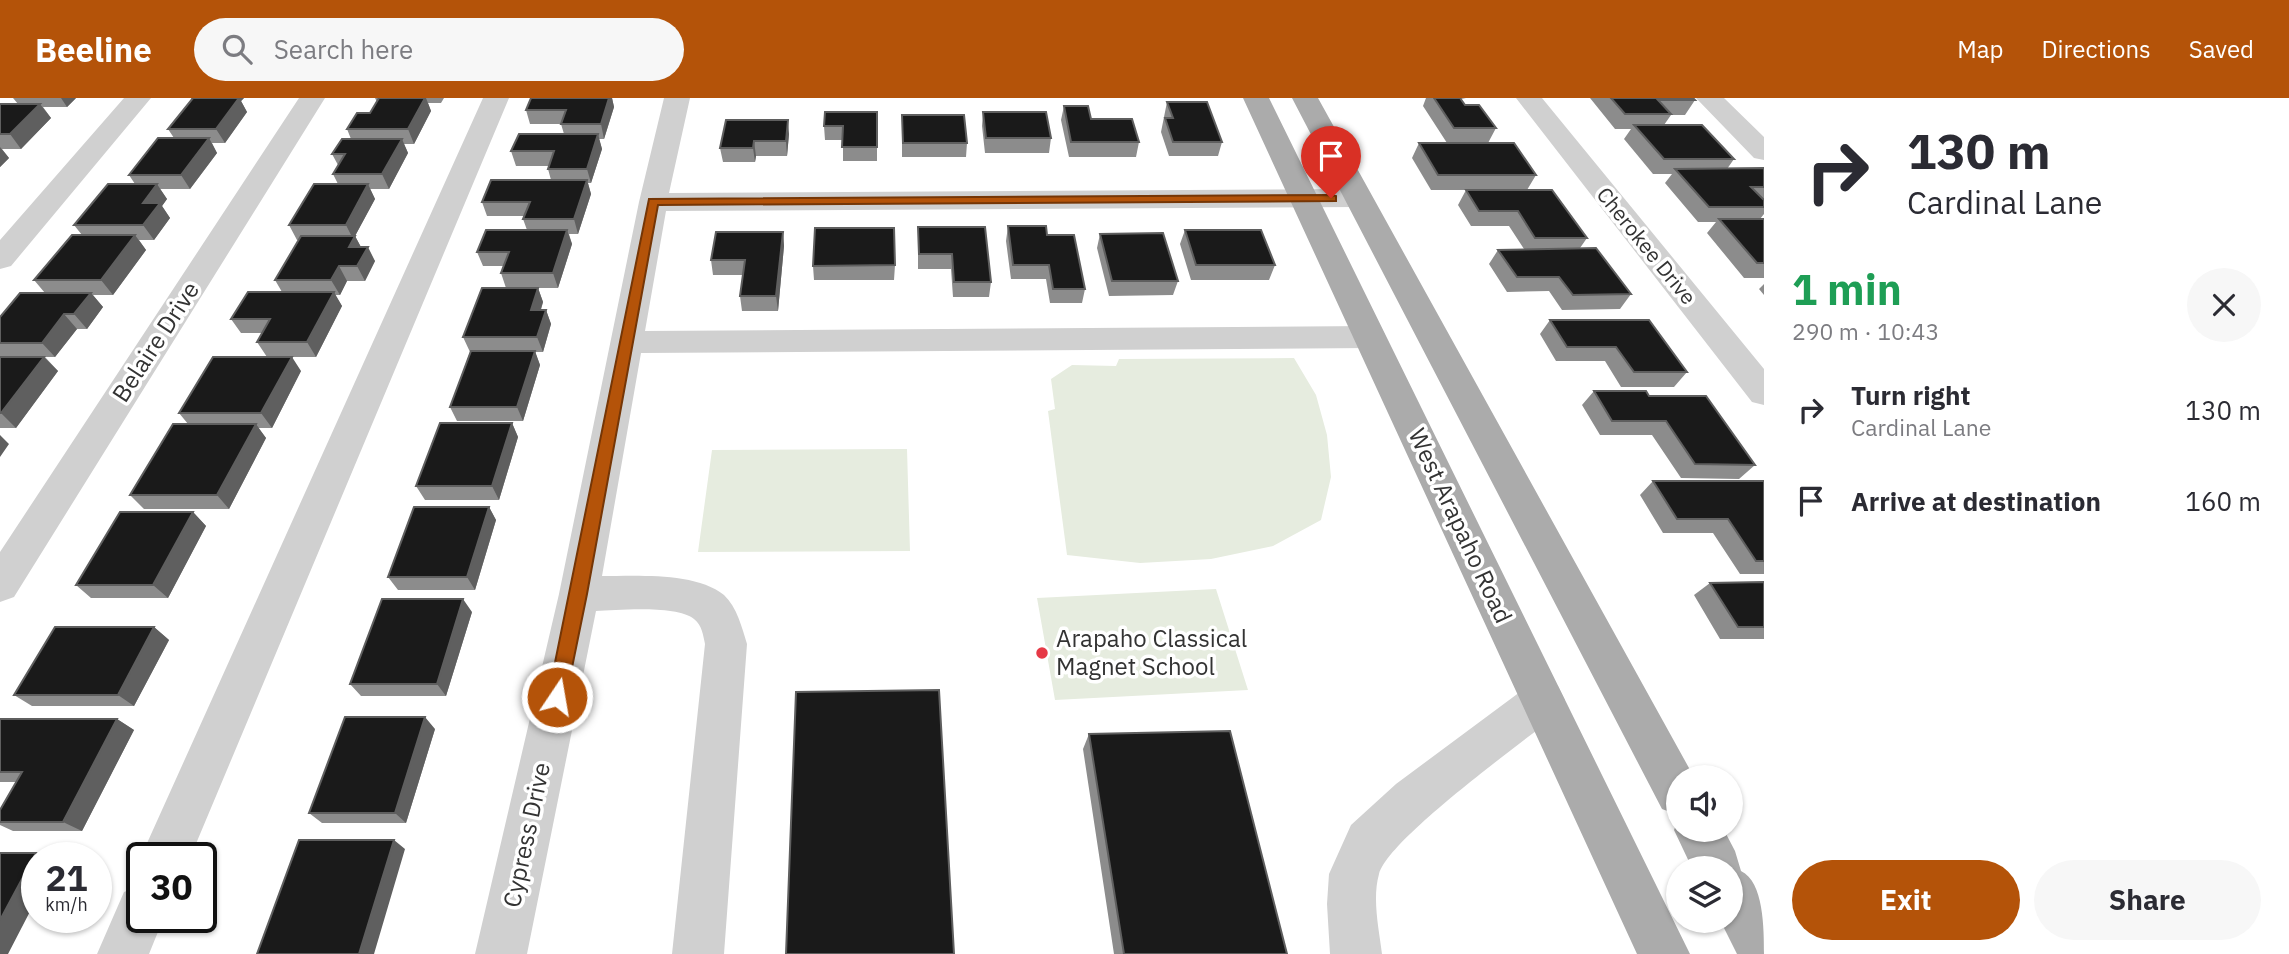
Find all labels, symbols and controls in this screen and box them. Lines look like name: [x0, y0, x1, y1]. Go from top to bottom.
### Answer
search box: [194, 18, 684, 81]
text: Beeline: [35, 28, 152, 71]
icon: search: [218, 30, 256, 68]
text: Search here: [274, 32, 413, 66]
text: Map: [1957, 33, 2003, 65]
text: Directions: [2041, 33, 2151, 65]
text: Saved: [2189, 33, 2254, 65]
text: 130 m: [1907, 119, 2051, 182]
pin: [1301, 126, 1361, 198]
icon: right: [1792, 126, 1883, 217]
icon: arrive: [1312, 137, 1350, 175]
street label: Cherokee Drive: [1591, 181, 1703, 310]
text: Cardinal Lane: [1907, 181, 2102, 223]
text: 1 min: [1792, 262, 1902, 317]
button: close: [2187, 268, 2261, 342]
street label: Belaire Drive: [104, 275, 206, 408]
text: 290 m · 10:43: [1792, 316, 1939, 346]
text: Turn right: [1851, 378, 1970, 412]
icon: right: [1792, 391, 1830, 429]
text: 130 m: [2185, 393, 2261, 427]
text: Cardinal Lane: [1851, 412, 1991, 442]
street label: West Arapaho Road: [1402, 423, 1520, 628]
icon: arrive: [1792, 482, 1830, 520]
text: Arrive at destination: [1851, 484, 2101, 518]
text: 160 m: [2185, 484, 2261, 518]
place label: Arapaho Classical Magnet School: [1056, 622, 1247, 682]
marker: Arapaho Classical Magnet School: [1034, 645, 1050, 661]
position arrow: [520, 660, 594, 734]
street label: Cypress Drive: [495, 759, 557, 910]
map controls: [1666, 765, 1743, 933]
button: sound: [1666, 765, 1743, 842]
speed limit sign: 30: [126, 842, 217, 933]
text: 21: [45, 855, 88, 901]
button: layers: [1666, 856, 1743, 933]
button: Exit: [1792, 860, 2020, 940]
button: Share: [2034, 860, 2261, 940]
text: km/h: [45, 893, 88, 916]

